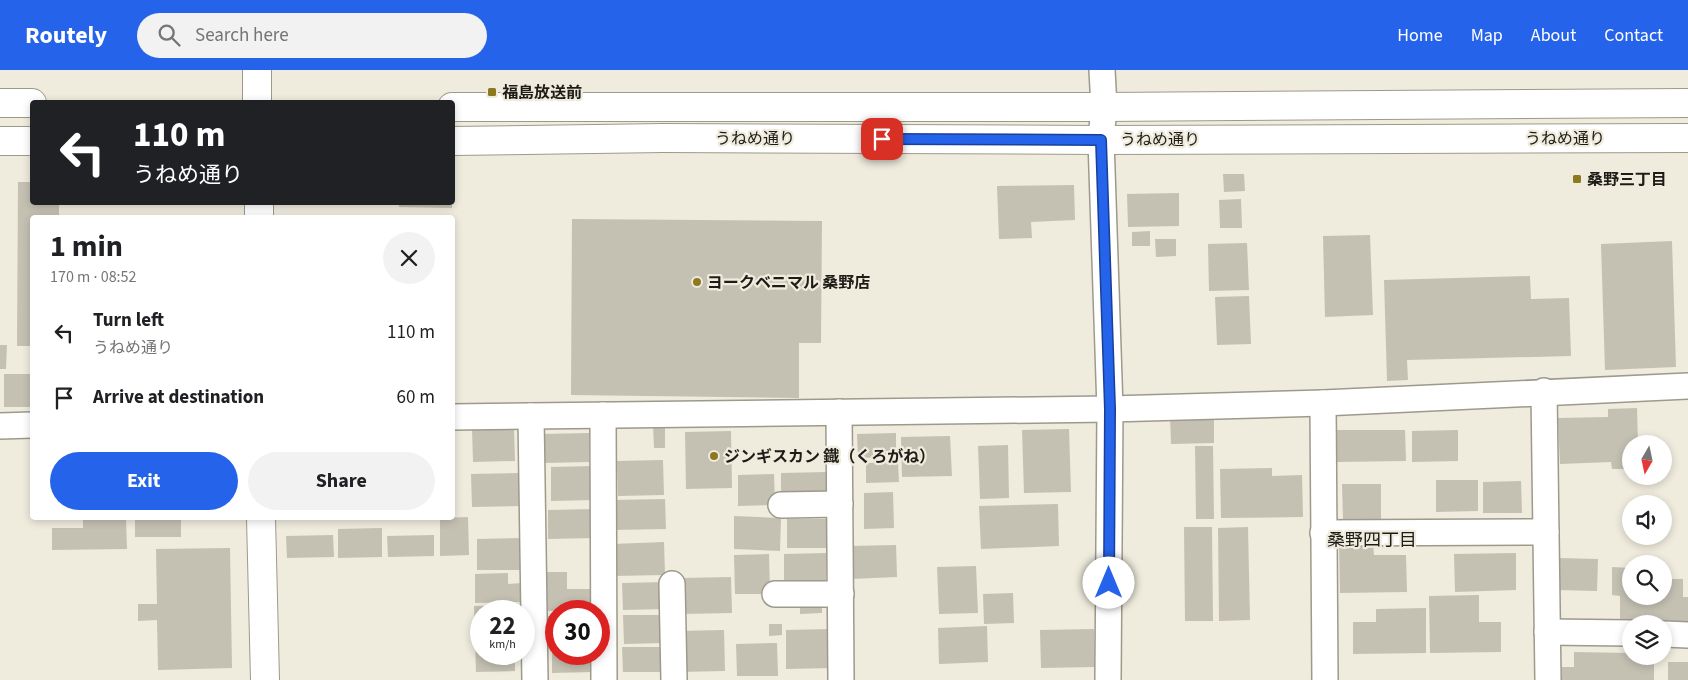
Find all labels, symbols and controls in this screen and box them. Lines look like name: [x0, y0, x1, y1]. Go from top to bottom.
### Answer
search box: [137, 13, 487, 58]
text: Routely: [25, 18, 107, 53]
icon: search: [155, 21, 183, 49]
text: Search here: [195, 22, 289, 49]
text: Home: [1397, 23, 1443, 48]
text: Map: [1471, 23, 1503, 48]
text: About: [1531, 23, 1576, 48]
text: Contact: [1604, 23, 1663, 48]
place label: 福島放送前: [502, 82, 582, 104]
marker: 福島放送前: [486, 86, 498, 98]
text: 110 m: [133, 110, 225, 160]
pin: [861, 118, 903, 160]
icon: left: [50, 120, 115, 185]
icon: arrive: [868, 125, 896, 153]
street label: うねめ通り: [715, 128, 795, 150]
street label: うねめ通り: [1525, 128, 1605, 150]
street label: うねめ通り: [1120, 129, 1200, 151]
text: うねめ通り: [133, 159, 243, 191]
place label: 桑野三丁目: [1587, 169, 1667, 191]
marker: 桑野三丁目: [1571, 173, 1583, 185]
text: 1 min: [50, 225, 123, 268]
button: close: [383, 232, 435, 284]
text: 170 m · 08:52: [50, 266, 137, 288]
place label: ヨークベニマル 桑野店: [707, 272, 870, 294]
marker: ヨークベニマル 桑野店: [691, 276, 703, 288]
text: Turn left: [93, 307, 164, 334]
icon: left: [50, 319, 78, 347]
text: 110 m: [387, 319, 435, 346]
text: うねめ通り: [93, 337, 173, 359]
icon: arrive: [50, 384, 78, 412]
text: Arrive at destination: [93, 384, 264, 411]
text: 60 m: [397, 384, 435, 411]
north arrow: [1622, 435, 1672, 485]
map controls: [1622, 435, 1672, 665]
place label: ジンギスカン 鐡（くろがね）: [724, 446, 935, 468]
marker: ジンギスカン 鐡（くろがね）: [708, 450, 720, 462]
button: Exit: [50, 452, 238, 510]
button: Share: [248, 452, 435, 510]
button: sound: [1622, 495, 1672, 545]
district label: 桑野四丁目: [1327, 528, 1417, 553]
button: search: [1622, 555, 1672, 605]
position arrow: [1082, 556, 1134, 608]
speed limit sign: 30: [545, 600, 610, 665]
text: 22: [489, 608, 516, 644]
button: layers: [1622, 615, 1672, 665]
text: km/h: [489, 636, 516, 653]

